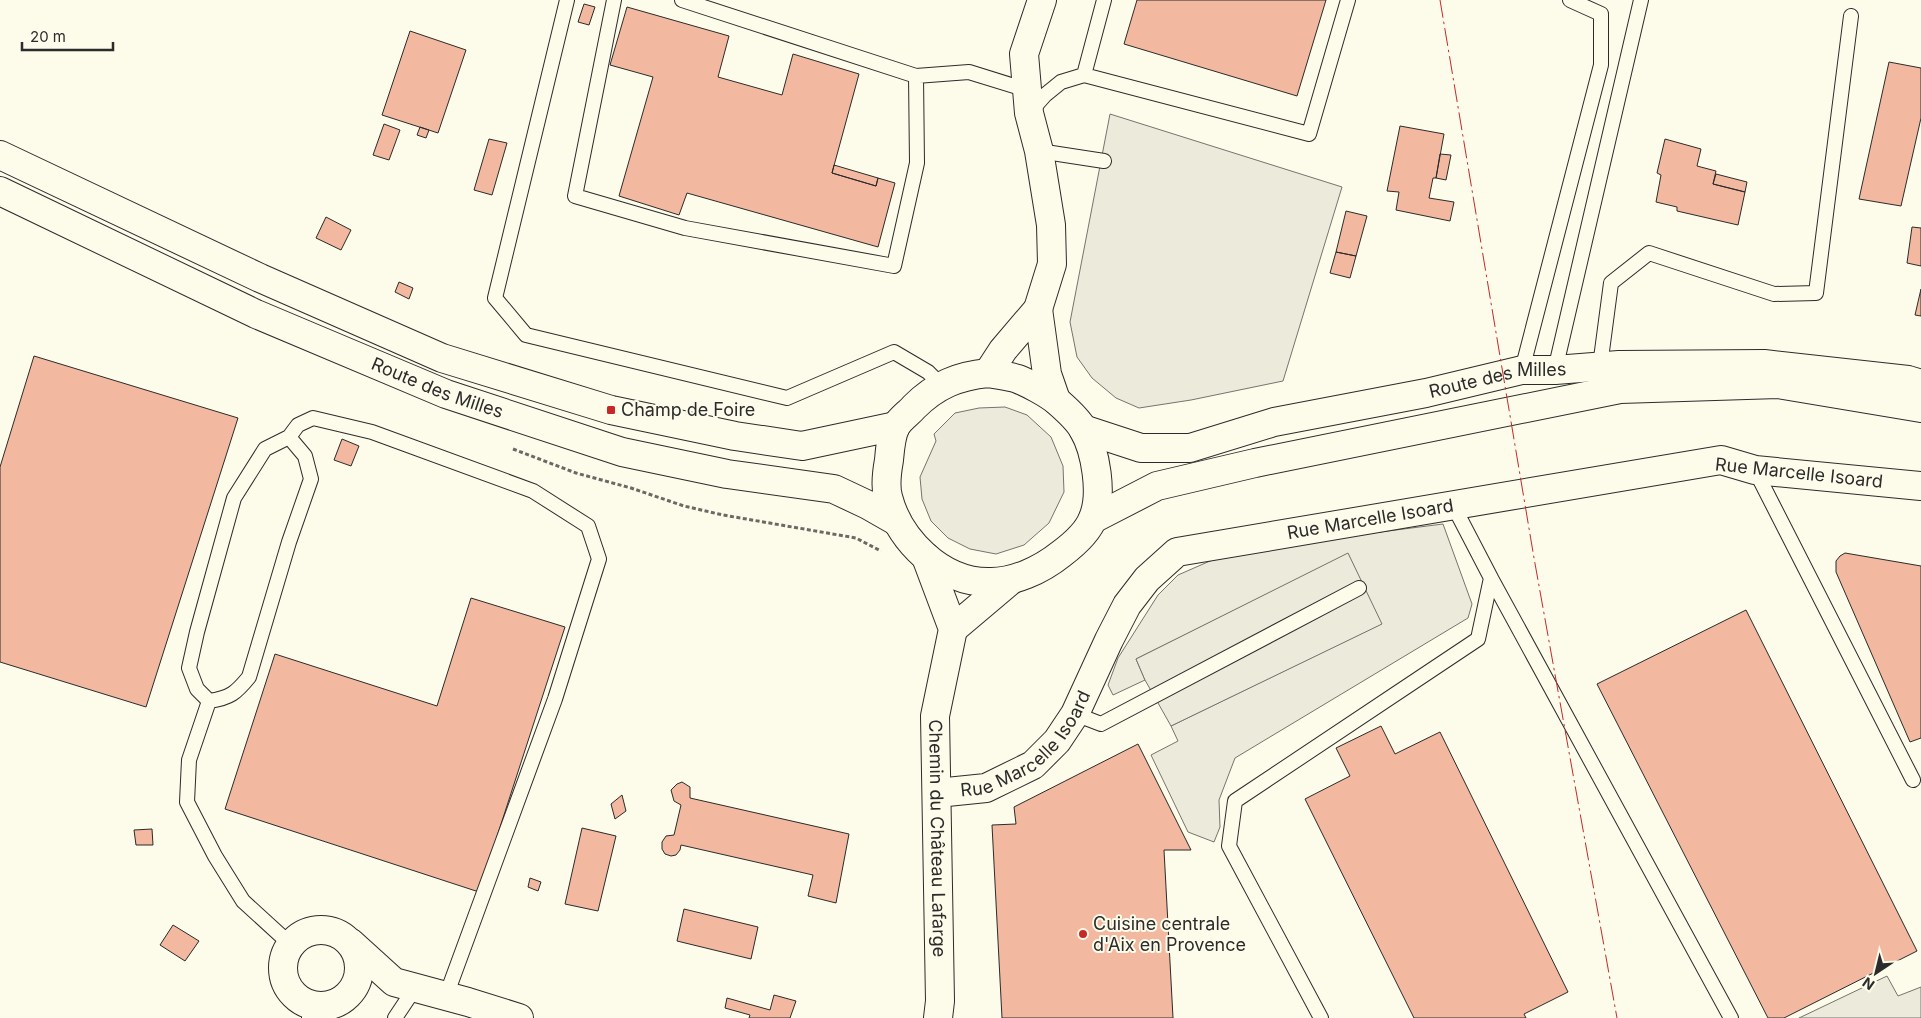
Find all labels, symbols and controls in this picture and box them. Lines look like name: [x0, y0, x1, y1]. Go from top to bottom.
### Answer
scale bar: [22, 20, 114, 52]
text: 20 m: [30, 27, 66, 46]
street label: Route des Milles: [368, 353, 506, 422]
street label: Route des Milles: [1427, 358, 1567, 402]
place label: Champ de Foire: [621, 399, 755, 420]
marker: Champ de Foire: [605, 404, 617, 416]
street label: Rue Marcelle Isoard: [1714, 453, 1884, 492]
street label: Rue Marcelle Isoard: [1285, 494, 1455, 543]
street label: Rue Marcelle Isoard: [959, 687, 1094, 801]
street label: Chemin du Château Lafarge: [925, 719, 950, 957]
place label: Cuisine centrale d'Aix en Provence: [1093, 913, 1246, 955]
marker: Cuisine centrale d'Aix en Provence: [1077, 928, 1089, 940]
north arrow: [1851, 948, 1901, 998]
text: N: [1859, 974, 1878, 994]

